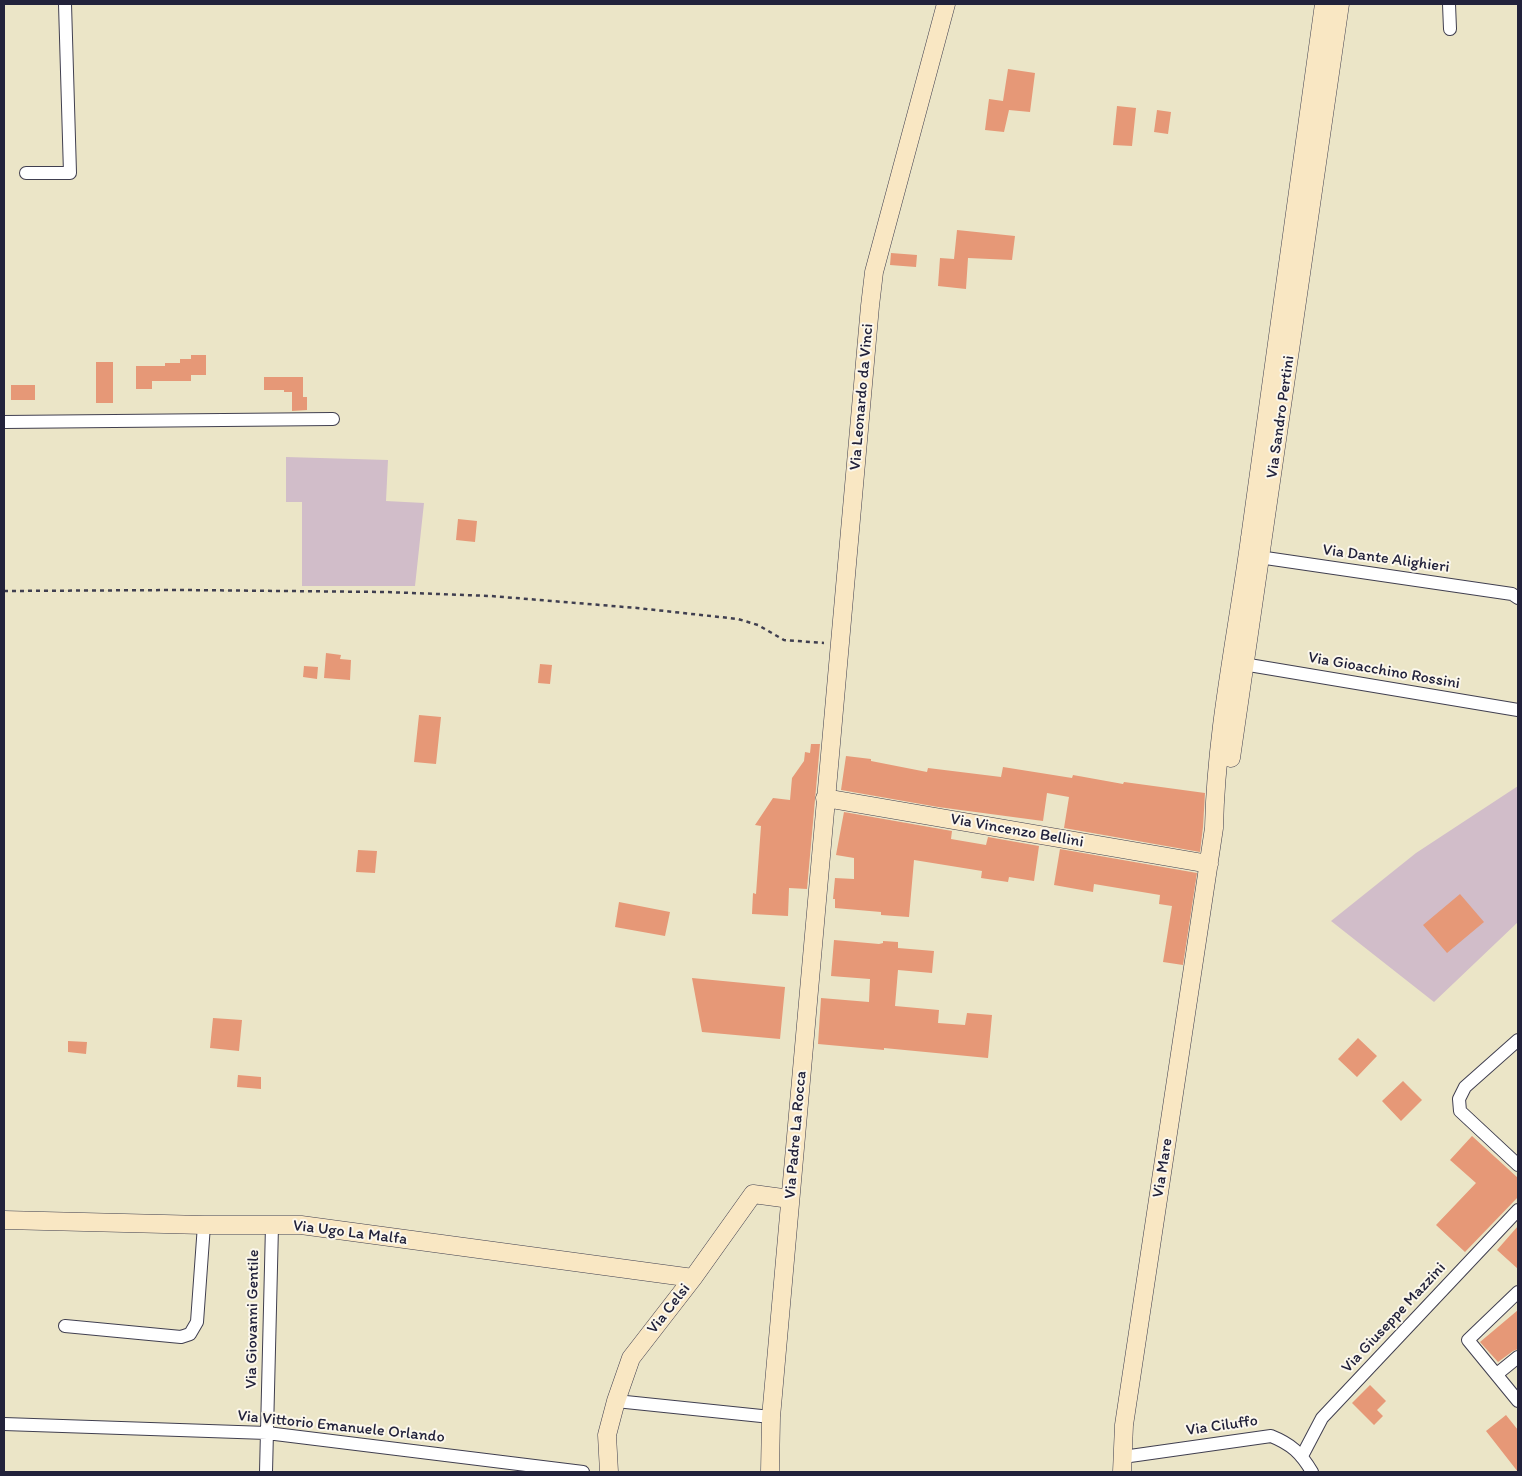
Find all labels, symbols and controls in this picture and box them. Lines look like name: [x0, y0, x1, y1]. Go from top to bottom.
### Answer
street label: Via Leonardo da Vinci: [846, 323, 878, 471]
street label: Via Sandro Pertini: [1263, 354, 1299, 480]
street label: Via Dante Alighieri: [1321, 541, 1451, 577]
street label: Via Gioacchino Rossini: [1307, 648, 1461, 694]
street label: Via Vincenzo Bellini: [949, 810, 1085, 852]
street label: Via Padre La Rocca: [781, 1070, 811, 1200]
street label: Via Mare: [1149, 1137, 1177, 1199]
street label: Via Ugo La Malfa: [292, 1216, 408, 1250]
street label: Via Giovanni Gentile: [242, 1249, 264, 1389]
street label: Via Giuseppe Mazzini: [1338, 1259, 1450, 1377]
street label: Via Celsi: [643, 1280, 695, 1338]
street label: Via Vittorio Emanuele Orlando: [236, 1407, 446, 1447]
street label: Via Ciluffo: [1185, 1411, 1259, 1441]

